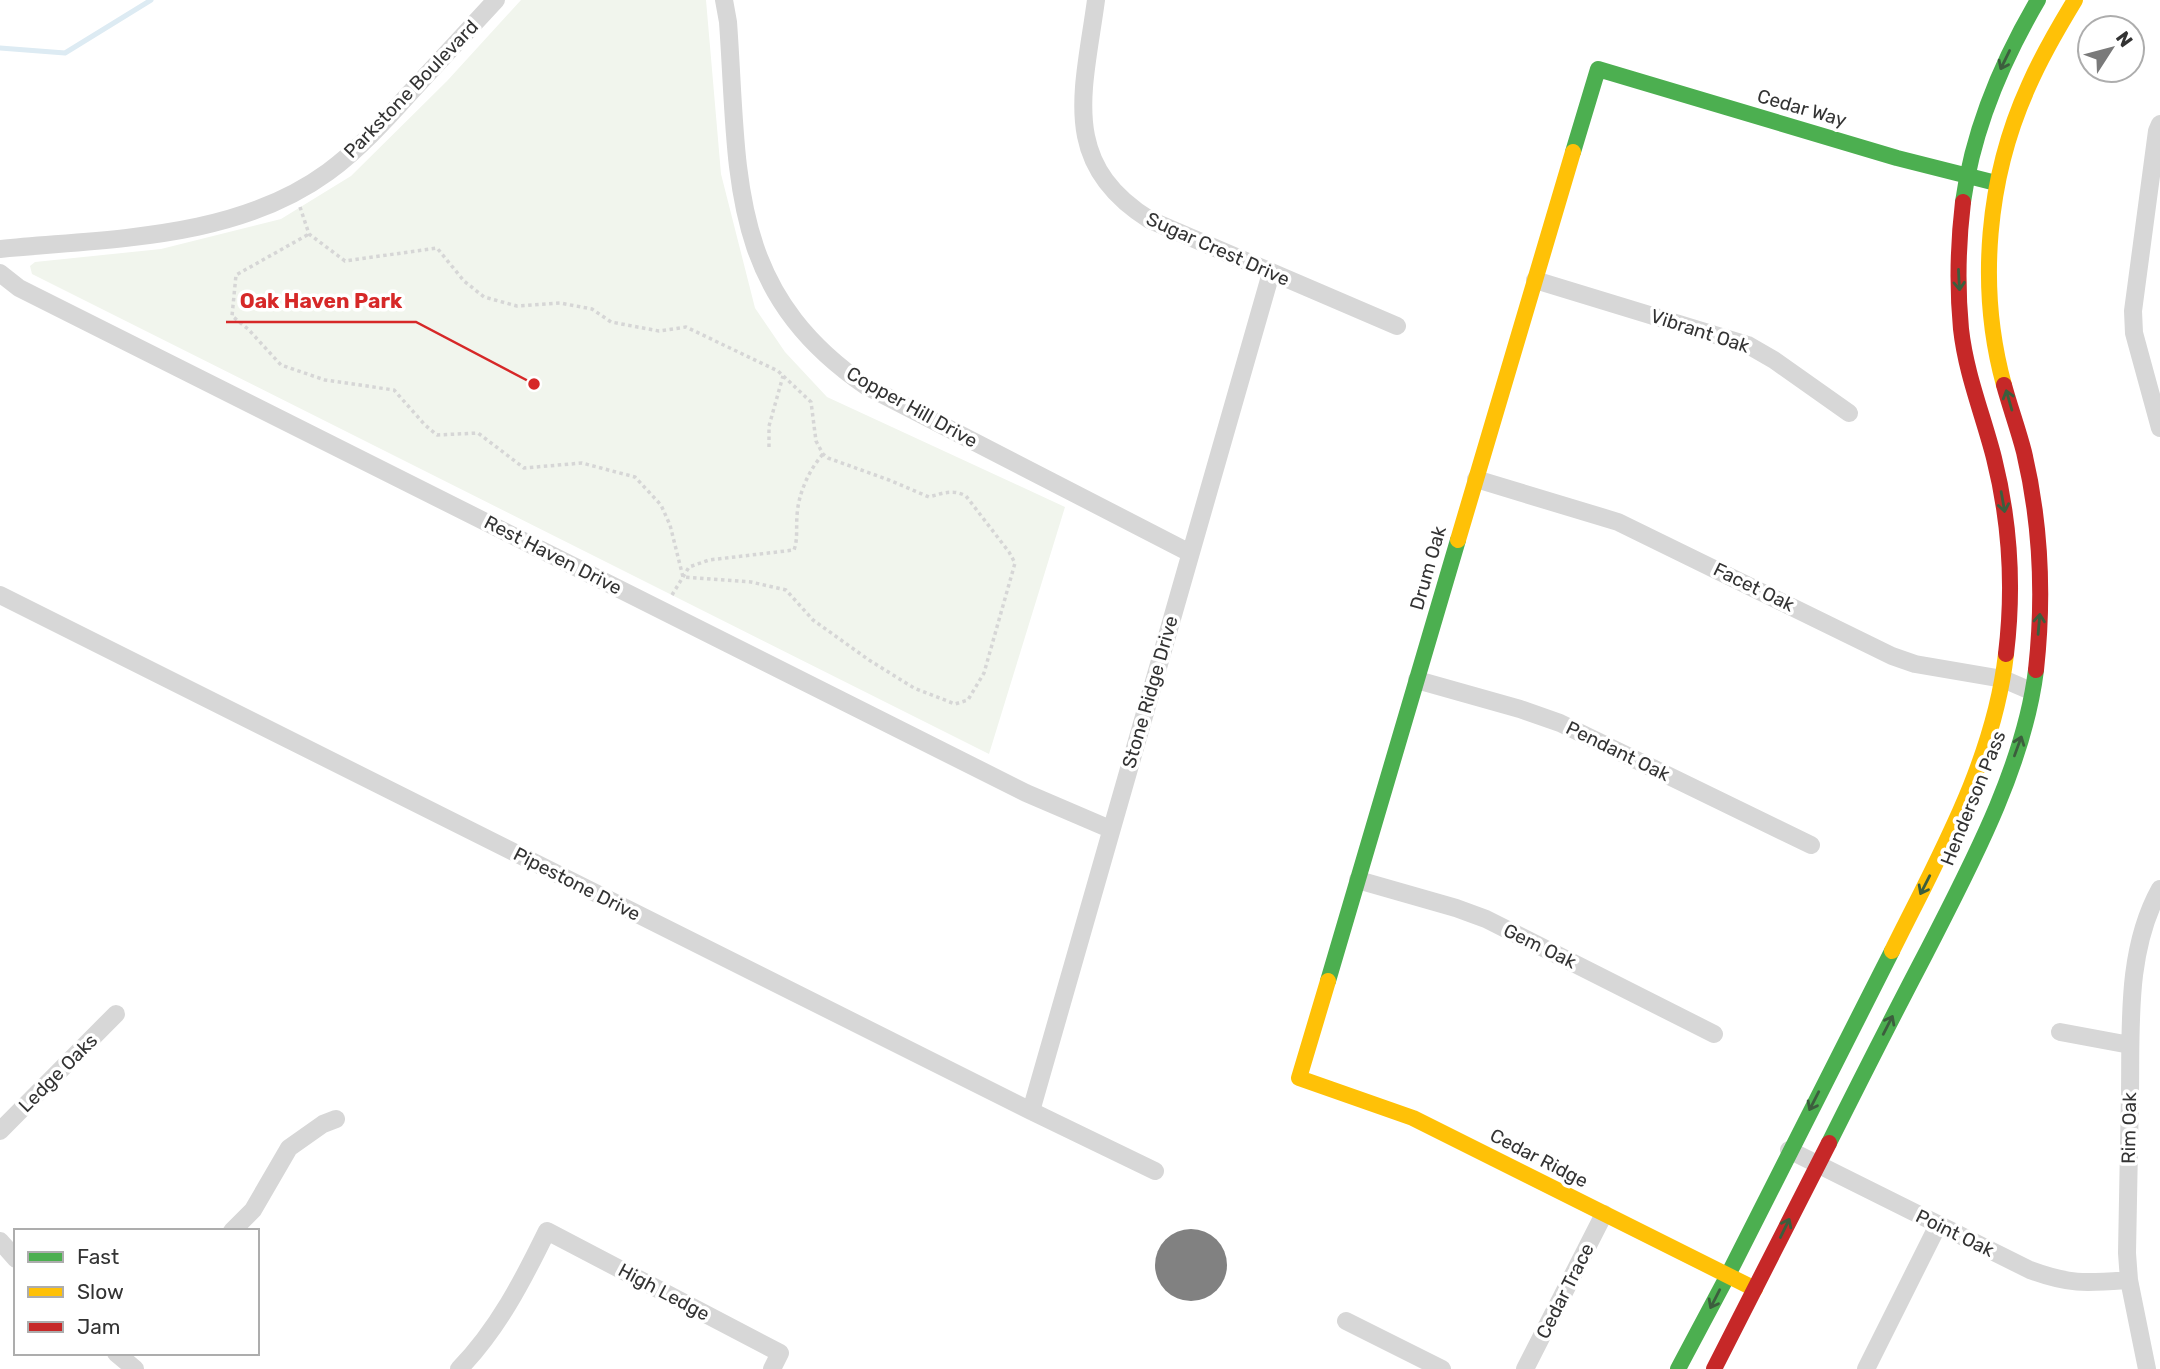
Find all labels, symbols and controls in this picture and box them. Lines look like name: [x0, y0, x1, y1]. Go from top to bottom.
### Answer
north arrow: [2076, 14, 2146, 84]
street label: Parkstone Boulevard: [339, 15, 483, 163]
text: N: [2111, 27, 2138, 52]
one-way arrow: [1998, 49, 2012, 70]
street label: Cedar Way: [1755, 84, 1849, 132]
street label: Sugar Crest Drive: [1143, 207, 1293, 291]
one-way arrow: [1952, 268, 1965, 291]
callout: Oak Haven Park: [226, 280, 416, 322]
text: Oak Haven Park: [240, 288, 403, 313]
street label: Vibrant Oak: [1648, 304, 1752, 358]
street label: Copper Hill Drive: [843, 362, 981, 452]
one-way arrow: [2001, 389, 2014, 411]
one-way arrow: [1996, 490, 2010, 513]
street label: Rest Haven Drive: [480, 510, 626, 600]
street label: Drum Oak: [1405, 523, 1451, 613]
street label: Facet Oak: [1710, 558, 1798, 617]
street label: Stone Ridge Drive: [1117, 613, 1183, 771]
one-way arrow: [2033, 613, 2046, 635]
street label: Pendant Oak: [1562, 716, 1674, 786]
street label: Henderson Pass: [1935, 727, 2011, 869]
one-way arrow: [2013, 736, 2025, 758]
street label: Pipestone Drive: [510, 842, 644, 926]
one-way arrow: [1917, 874, 1931, 895]
street label: Gem Oak: [1500, 919, 1580, 974]
one-way arrow: [1882, 1015, 1895, 1036]
street label: Ledge Oaks: [14, 1029, 102, 1117]
one-way arrow: [1807, 1090, 1821, 1111]
street label: Rim Oak: [2117, 1092, 2141, 1164]
street label: Cedar Ridge: [1486, 1123, 1592, 1193]
street label: Point Oak: [1912, 1204, 1998, 1262]
one-way arrow: [1779, 1218, 1793, 1239]
legend: [14, 1229, 259, 1355]
street label: Cedar Trace: [1531, 1239, 1599, 1343]
text: Fast: [77, 1244, 119, 1269]
street label: High Ledge: [614, 1258, 714, 1326]
text: Slow: [77, 1279, 124, 1304]
one-way arrow: [1708, 1288, 1722, 1309]
text: Jam: [77, 1314, 121, 1339]

